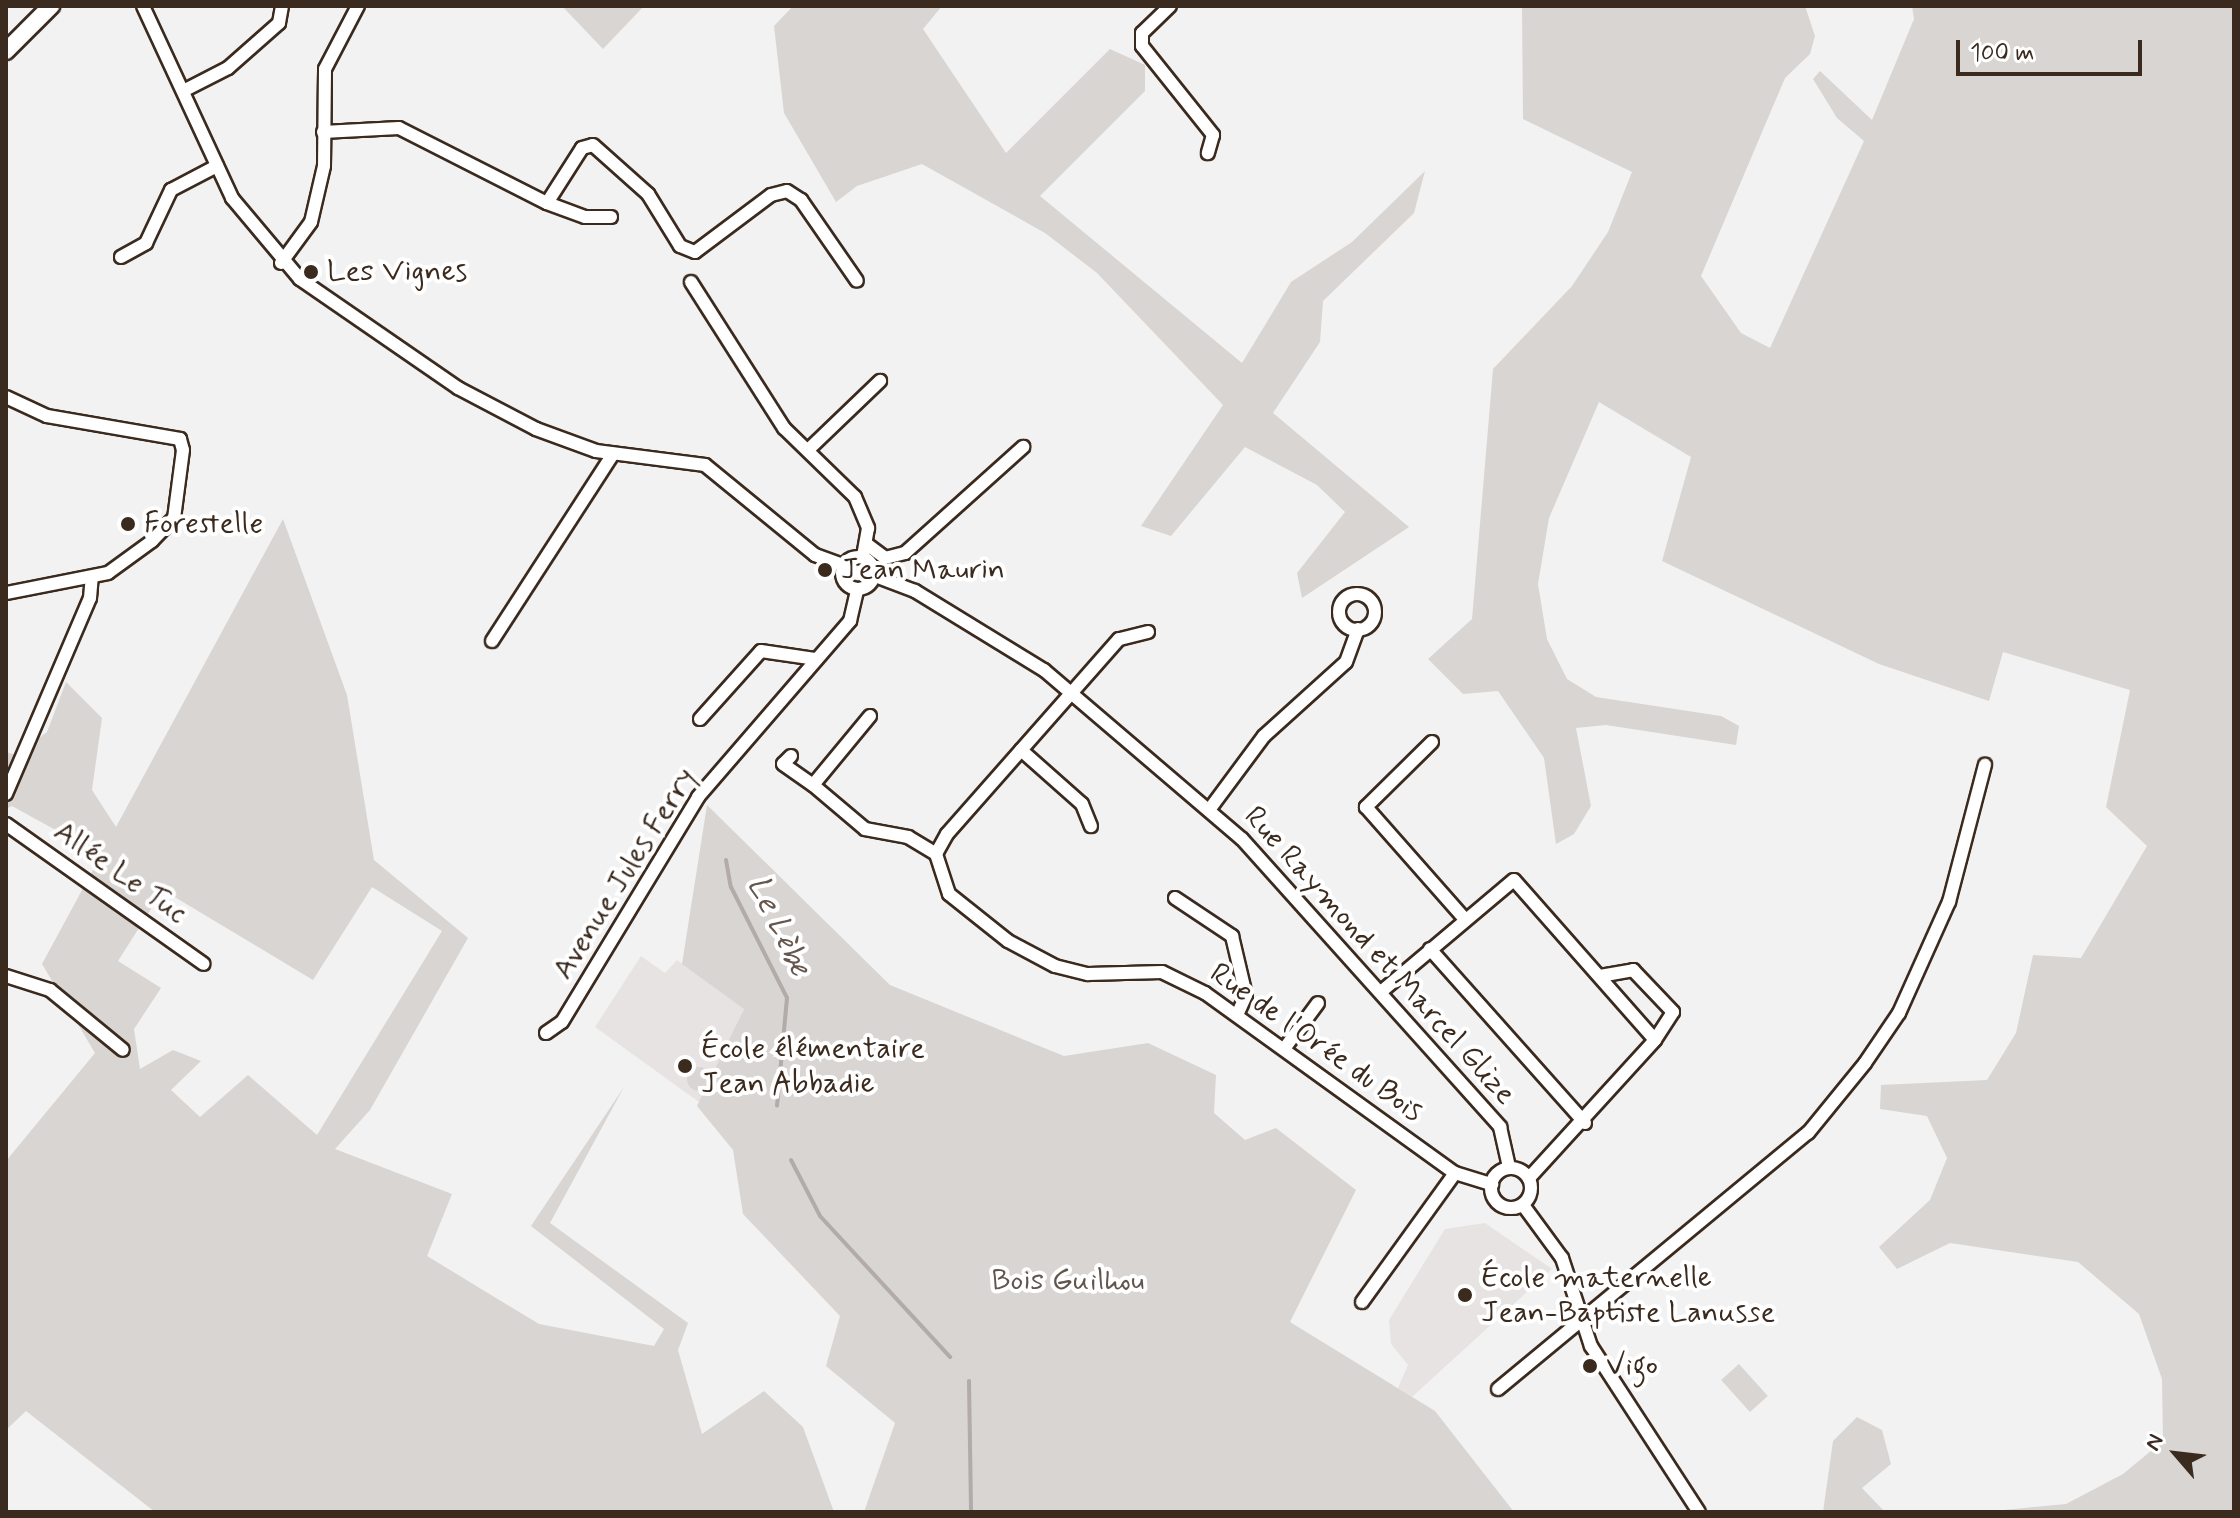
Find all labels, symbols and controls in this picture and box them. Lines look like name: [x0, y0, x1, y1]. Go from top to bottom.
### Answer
scale bar: [1960, 24, 2146, 74]
text: 100 m: [1970, 38, 2034, 69]
place label: Les Vignes: [327, 254, 472, 290]
marker: Les Vignes: [302, 263, 320, 281]
place label: Forestelle: [144, 506, 263, 542]
marker: Forestelle: [119, 515, 137, 533]
place label: Jean Maurin: [841, 552, 1009, 588]
marker: Jean Maurin: [816, 561, 834, 579]
street label: Avenue Jules Ferry: [545, 760, 705, 988]
street label: Rue Raymond et Marcel Glize: [1237, 801, 1521, 1111]
street label: Allée Le Tuc: [47, 815, 193, 931]
water label: Le Lèbe: [738, 869, 818, 983]
street label: Rue de l'Orée du Bois: [1199, 954, 1433, 1132]
place label: École élémentaire Jean Abbadie: [701, 1031, 925, 1102]
marker: École élémentaire Jean Abbadie: [676, 1057, 694, 1075]
place label: École maternelle Jean-Baptiste Lanusse: [1481, 1260, 1769, 1330]
park label: Bois Guilhou: [994, 1263, 1142, 1299]
marker: École maternelle Jean-Baptiste Lanusse: [1456, 1286, 1474, 1304]
place label: Vigo: [1606, 1348, 1658, 1384]
marker: Vigo: [1581, 1357, 1599, 1375]
north arrow: [2136, 1414, 2216, 1494]
text: N: [2139, 1430, 2171, 1456]

